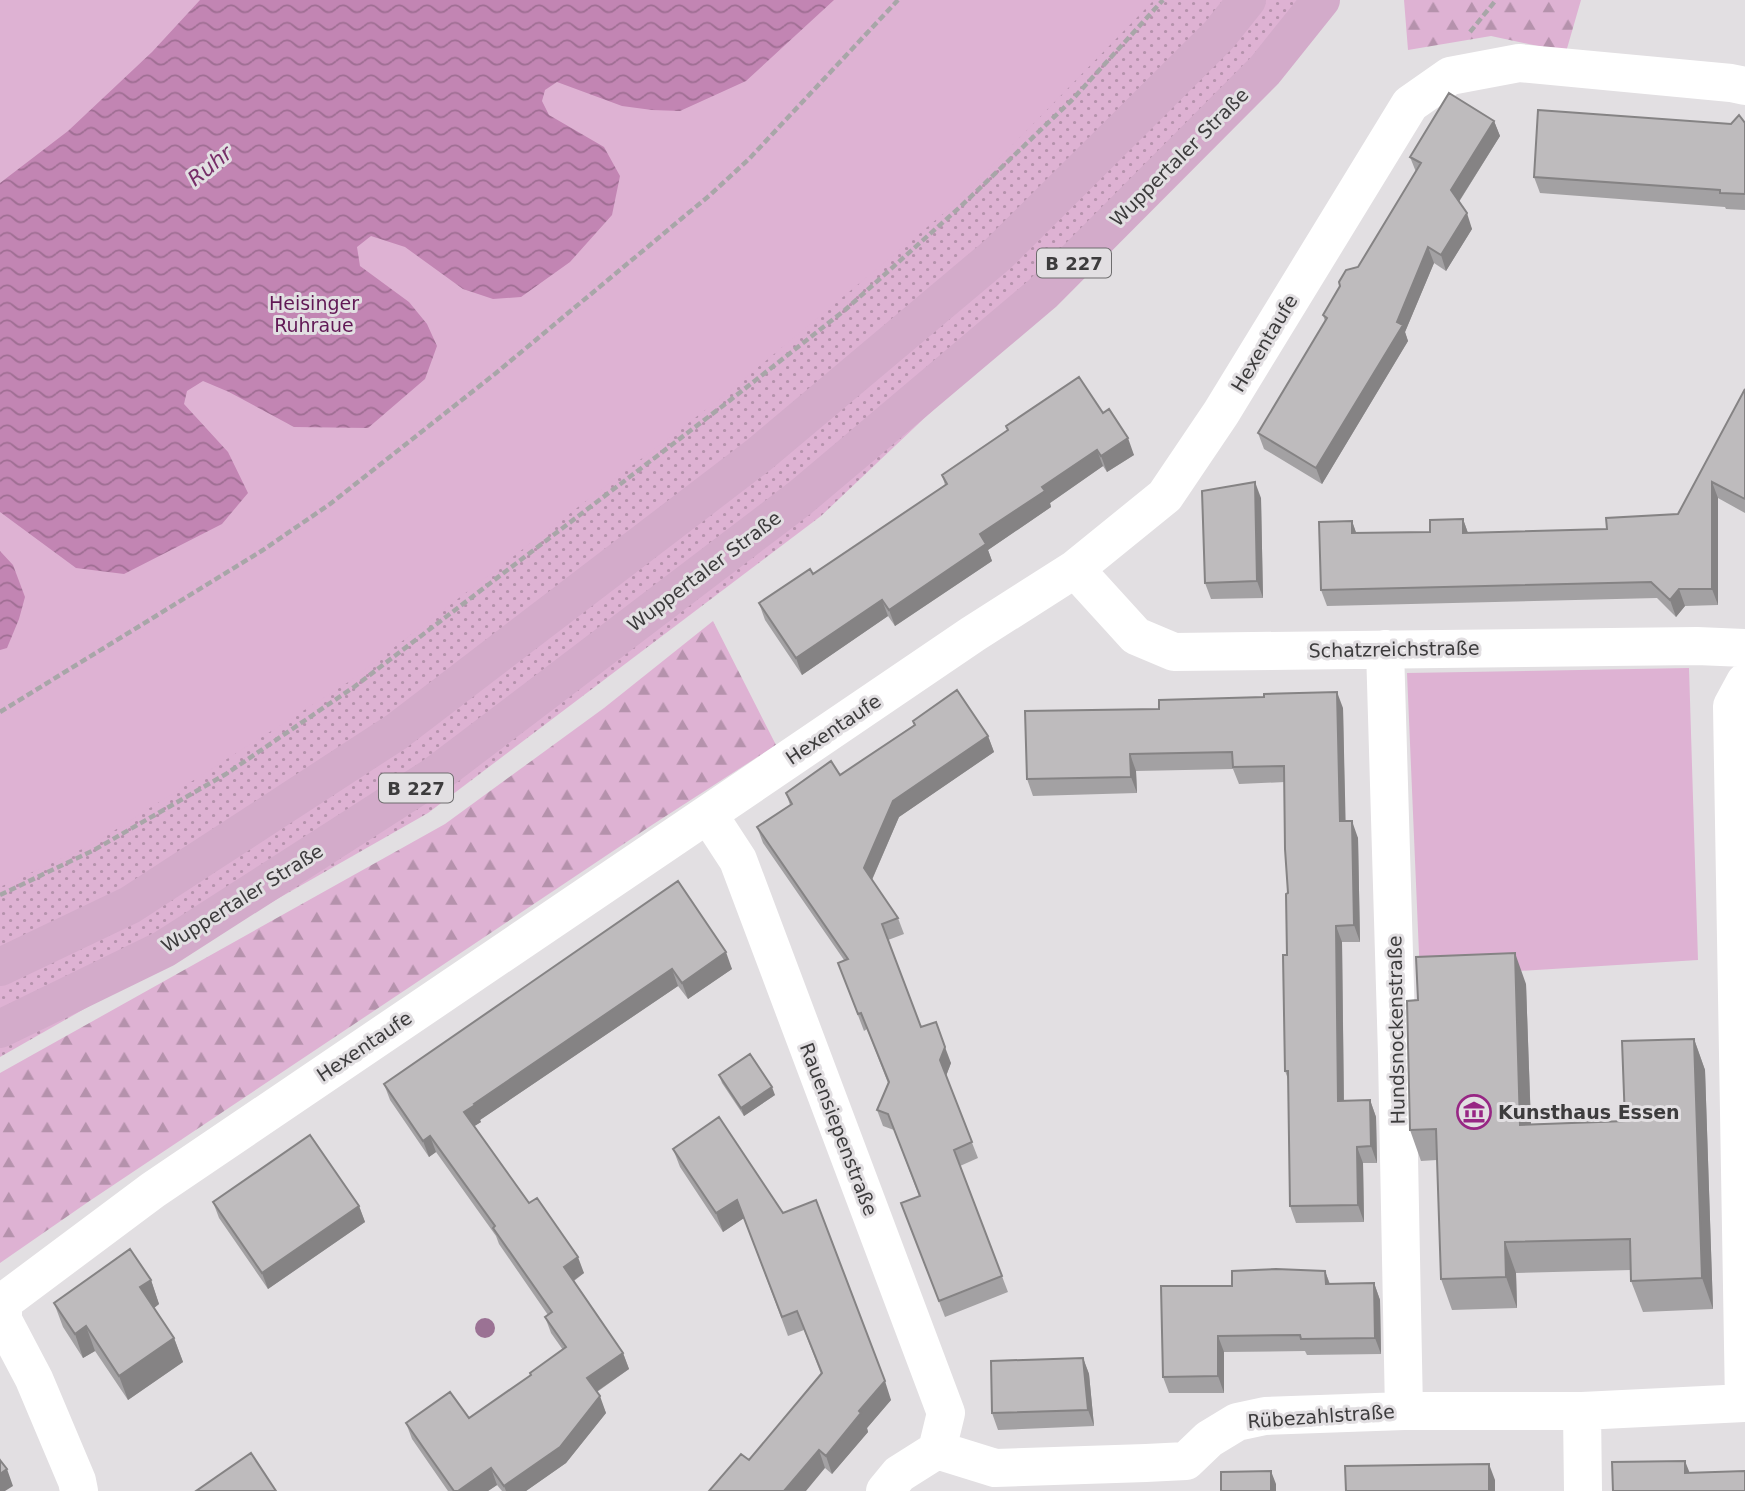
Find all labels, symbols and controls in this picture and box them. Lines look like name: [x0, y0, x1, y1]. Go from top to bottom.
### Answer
street label: Wuppertaler Straße: [1105, 83, 1253, 231]
water label: Ruhr: [183, 140, 238, 191]
road number: B 227: [1037, 248, 1111, 278]
street label: Hexentaufe: [1226, 290, 1302, 396]
park label: Heisinger Ruhraue: [269, 292, 359, 336]
street label: Wuppertaler Straße: [623, 506, 785, 636]
street label: Schatzreichstraße: [1308, 637, 1480, 661]
street label: Hexentaufe: [781, 689, 885, 769]
road number: B 227: [379, 774, 453, 802]
street label: Wuppertaler Straße: [157, 839, 327, 957]
street label: Hundsnockenstraße: [1383, 935, 1409, 1125]
street label: Hexentaufe: [312, 1006, 416, 1086]
street label: Rauensiepenstraße: [796, 1039, 882, 1219]
museum icon: Kunsthaus Essen: [1455, 1093, 1493, 1131]
place label: Kunsthaus Essen: [1498, 1101, 1680, 1123]
street label: Rübezahlstraße: [1247, 1400, 1395, 1432]

